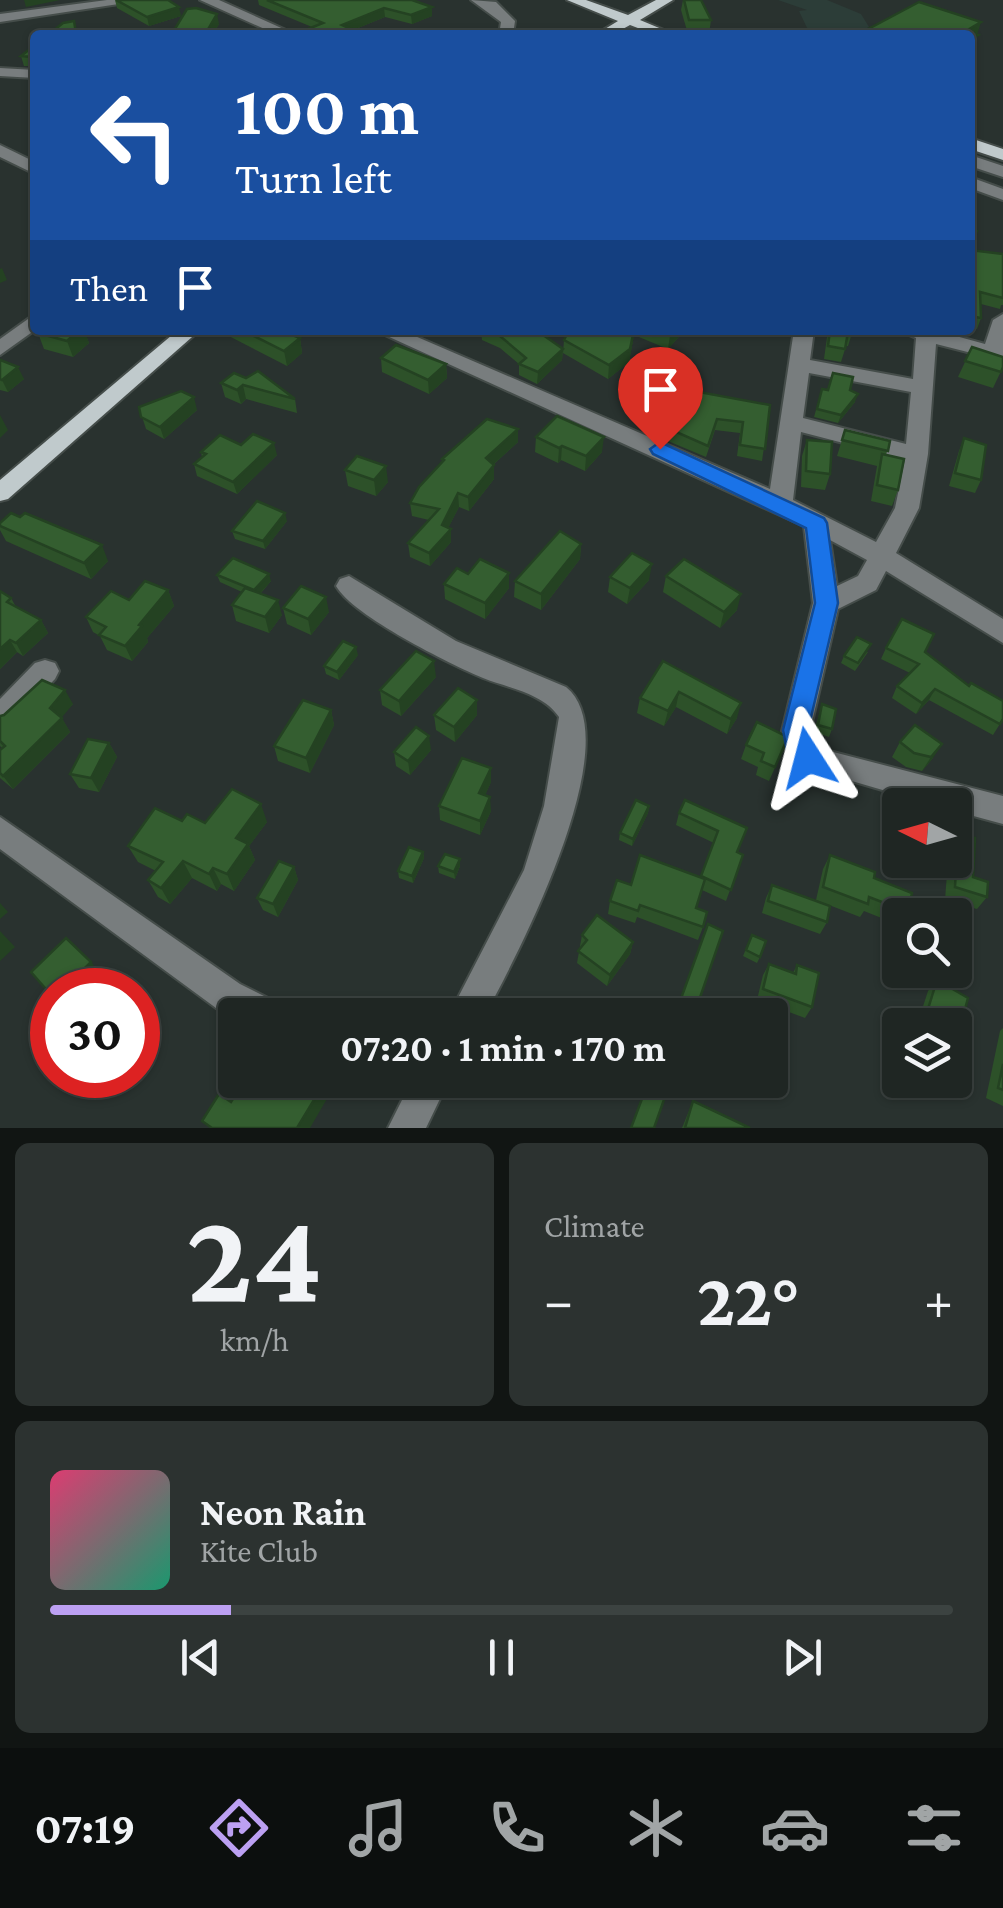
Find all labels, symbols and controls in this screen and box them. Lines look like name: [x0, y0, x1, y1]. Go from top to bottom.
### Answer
icon: left: [70, 70, 200, 200]
text: 100 m: [235, 71, 419, 149]
text: Turn left: [235, 153, 392, 203]
icon: arrive: [168, 260, 223, 315]
text: Then: [70, 267, 148, 309]
pin: [618, 347, 703, 450]
icon: arrive: [633, 362, 688, 417]
position arrow: [756, 706, 860, 810]
north arrow: [882, 788, 972, 878]
map controls: [882, 788, 972, 1098]
button: search: [882, 898, 972, 988]
speed limit sign: 30: [30, 968, 160, 1098]
button: layers: [882, 1008, 972, 1098]
text: 07:20 · 1 min · 170 m: [340, 1027, 666, 1069]
text: 24: [186, 1184, 323, 1329]
text: Climate: [544, 1208, 645, 1244]
text: 22°: [697, 1258, 800, 1341]
text: −: [544, 1270, 573, 1331]
text: +: [924, 1270, 953, 1331]
text: km/h: [220, 1322, 289, 1358]
text: Neon Rain: [200, 1491, 366, 1533]
text: Kite Club: [200, 1533, 318, 1569]
icon: previous: [173, 1630, 228, 1685]
icon: pause: [474, 1630, 529, 1685]
icon: next: [775, 1630, 830, 1685]
icon: directions: [204, 1793, 274, 1863]
icon: music: [343, 1793, 413, 1863]
icon: phone: [482, 1793, 552, 1863]
icon: climate: [621, 1793, 691, 1863]
icon: car: [760, 1793, 830, 1863]
icon: filters: [899, 1793, 969, 1863]
text: 07:19: [34, 1803, 136, 1853]

